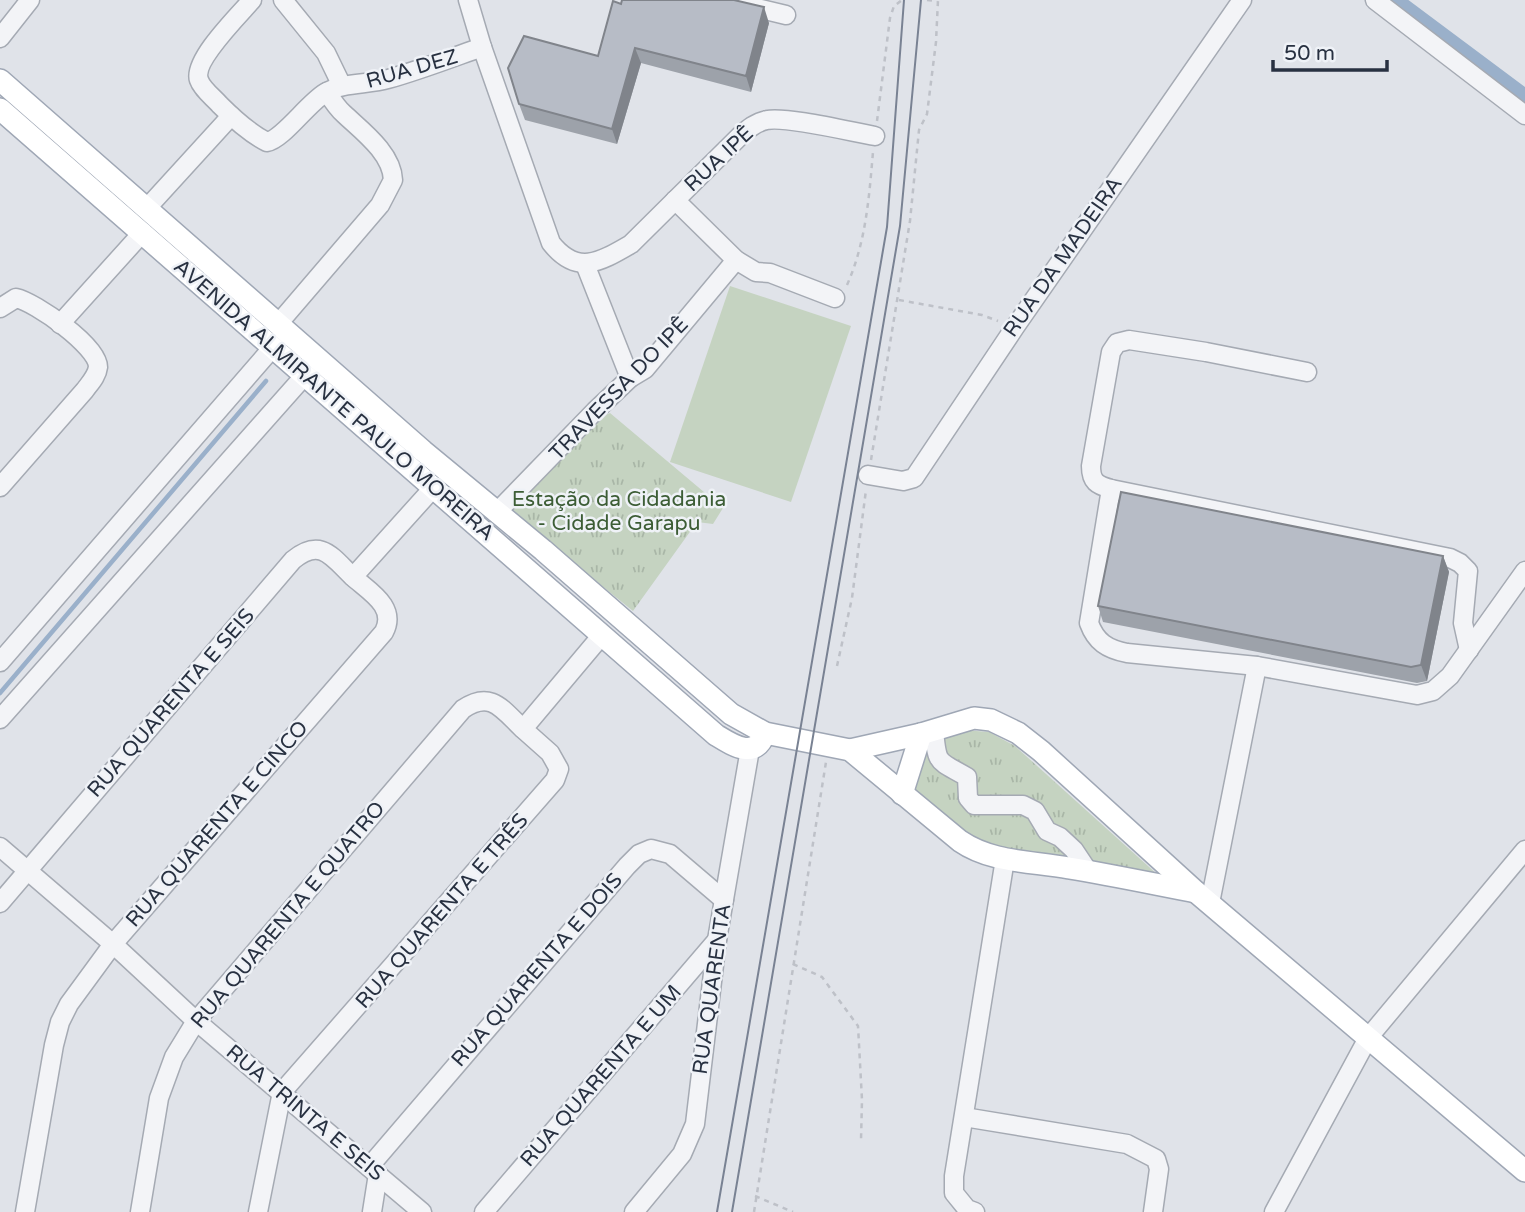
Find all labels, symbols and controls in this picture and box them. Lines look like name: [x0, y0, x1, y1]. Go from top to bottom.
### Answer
scale bar: [1273, 28, 1387, 72]
text: 50 m: [1284, 41, 1335, 66]
street label: RUA DEZ: [363, 44, 461, 94]
street label: RUA IPÊ: [679, 121, 759, 197]
street label: RUA DA MADEIRA: [998, 172, 1128, 342]
street label: AVENIDA ALMIRANTE PAULO MOREIRA: [169, 254, 499, 546]
street label: TRAVESSA DO IPÊ: [544, 312, 694, 466]
park label: Estação da Cidadania - Cidade Garapu: [512, 487, 726, 536]
street label: RUA QUARENTA E SEIS: [82, 604, 260, 802]
street label: RUA QUARENTA E CINCO: [121, 716, 313, 932]
street label: RUA QUARENTA E QUATRO: [186, 797, 390, 1033]
street label: RUA QUARENTA E TRÊS: [350, 808, 534, 1014]
street label: RUA QUARENTA E DOIS: [446, 868, 628, 1072]
street label: RUA QUARENTA: [688, 902, 736, 1076]
street label: RUA QUARENTA E UM: [515, 980, 687, 1172]
street label: RUA TRINTA E SEIS: [221, 1040, 389, 1187]

